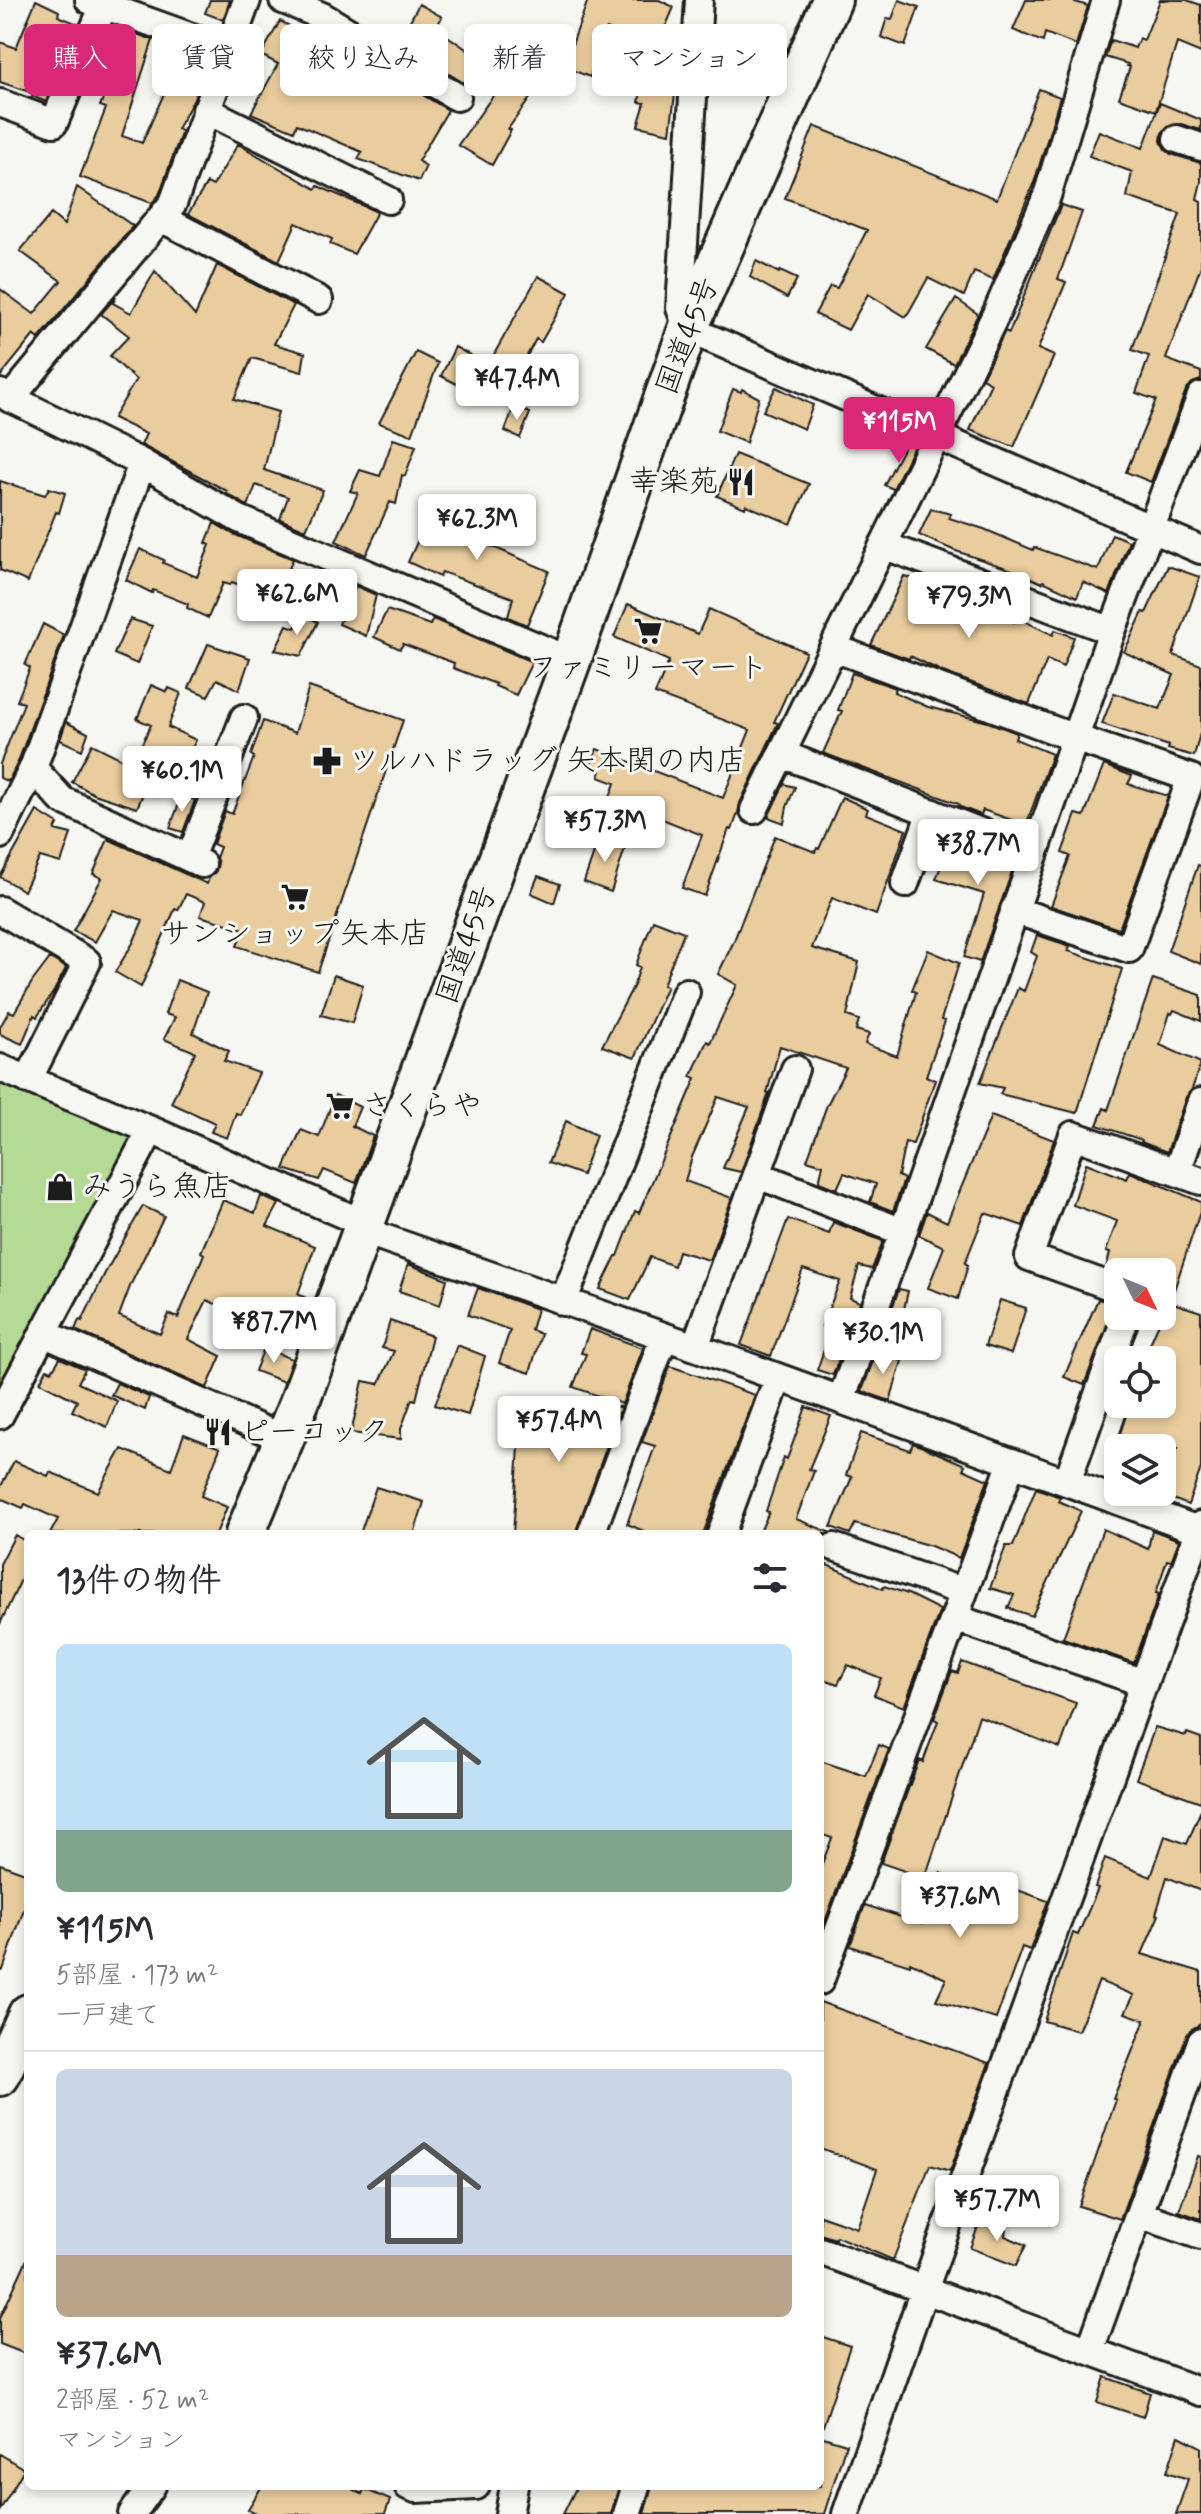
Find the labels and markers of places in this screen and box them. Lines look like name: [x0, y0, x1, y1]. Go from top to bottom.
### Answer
pin: ¥47.4M: [452, 354, 582, 422]
pin: ¥115M: [843, 397, 955, 465]
place label: 幸楽苑: [629, 463, 719, 502]
restaurant icon: 幸楽苑: [726, 467, 756, 497]
pin: ¥62.3M: [412, 494, 542, 562]
pin: ¥62.6M: [232, 569, 362, 637]
pin: ¥79.3M: [904, 572, 1034, 640]
supermarket icon: ファミリーマート: [633, 616, 663, 646]
place label: ファミリーマート: [528, 649, 768, 688]
place label: ツルハドラッグ 矢本関の内店: [349, 742, 746, 781]
pin: ¥60.1M: [117, 746, 247, 814]
pharmacy icon: ツルハドラッグ 矢本関の内店: [312, 746, 342, 776]
pin: ¥57.3M: [540, 796, 670, 864]
pin: ¥38.7M: [913, 819, 1043, 887]
supermarket icon: サンショップ矢本店: [280, 882, 310, 912]
place label: サンショップ矢本店: [161, 915, 429, 954]
place label: さくらや: [362, 1087, 482, 1126]
supermarket icon: さくらや: [325, 1091, 355, 1121]
place label: みうら魚店: [82, 1168, 232, 1207]
shop icon: みうら魚店: [45, 1172, 75, 1202]
pin: ¥87.7M: [209, 1297, 339, 1365]
pin: ¥30.1M: [818, 1308, 948, 1376]
pin: ¥57.4M: [494, 1396, 624, 1464]
place label: ピーコック: [240, 1413, 389, 1452]
restaurant icon: ピーコック: [203, 1417, 233, 1447]
pin: ¥37.6M: [895, 1872, 1025, 1940]
pin: ¥57.7M: [932, 2175, 1062, 2243]

